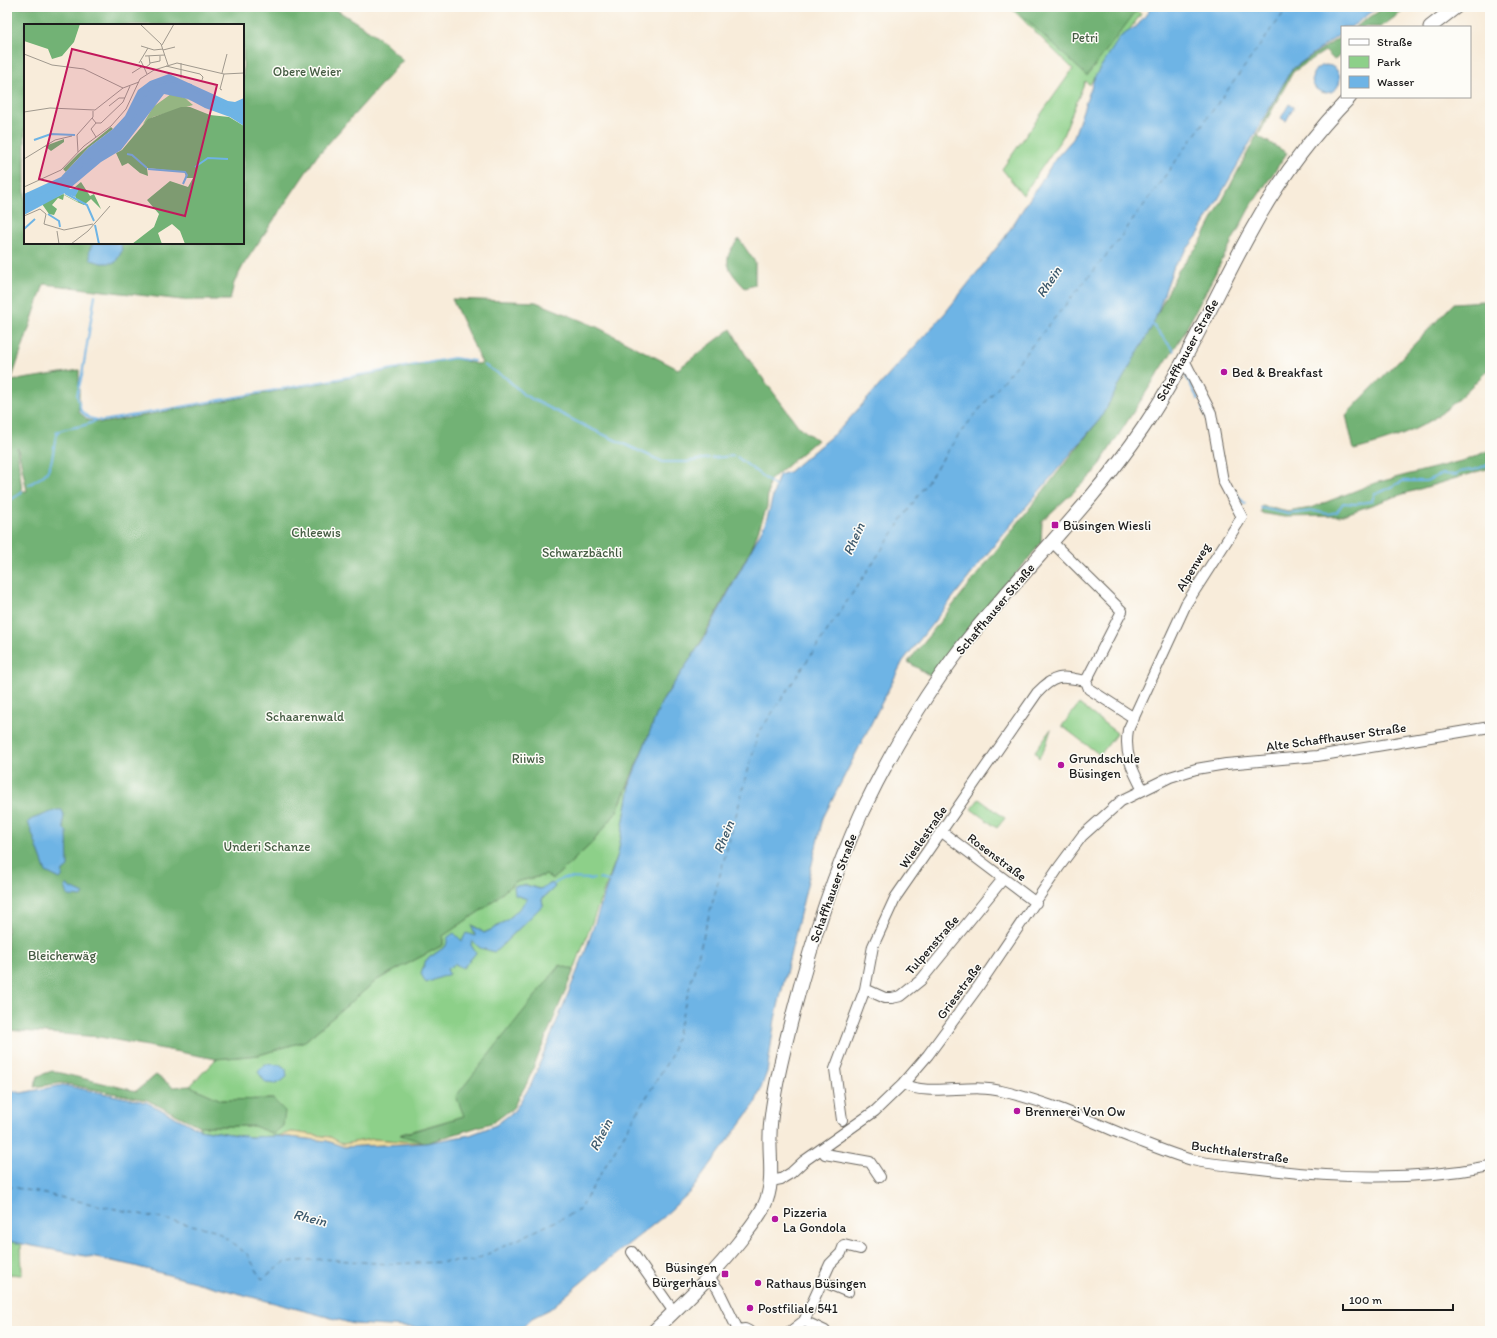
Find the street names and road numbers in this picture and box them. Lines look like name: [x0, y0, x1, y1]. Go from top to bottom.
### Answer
street label: Schaffhauser Straße: [1153, 296, 1221, 404]
street label: Alpenweg: [1173, 540, 1213, 594]
street label: Schaffhauser Straße: [952, 560, 1038, 658]
street label: Alte Schaffhauser Straße: [1265, 720, 1407, 754]
street label: Wieslestraße: [896, 803, 950, 871]
street label: Rosenstraße: [965, 830, 1029, 884]
street label: Schaffhauser Straße: [806, 832, 860, 944]
street label: Tulpenstraße: [902, 912, 962, 978]
street label: Griesstraße: [934, 960, 984, 1022]
street label: Buchthalerstraße: [1190, 1138, 1290, 1166]

